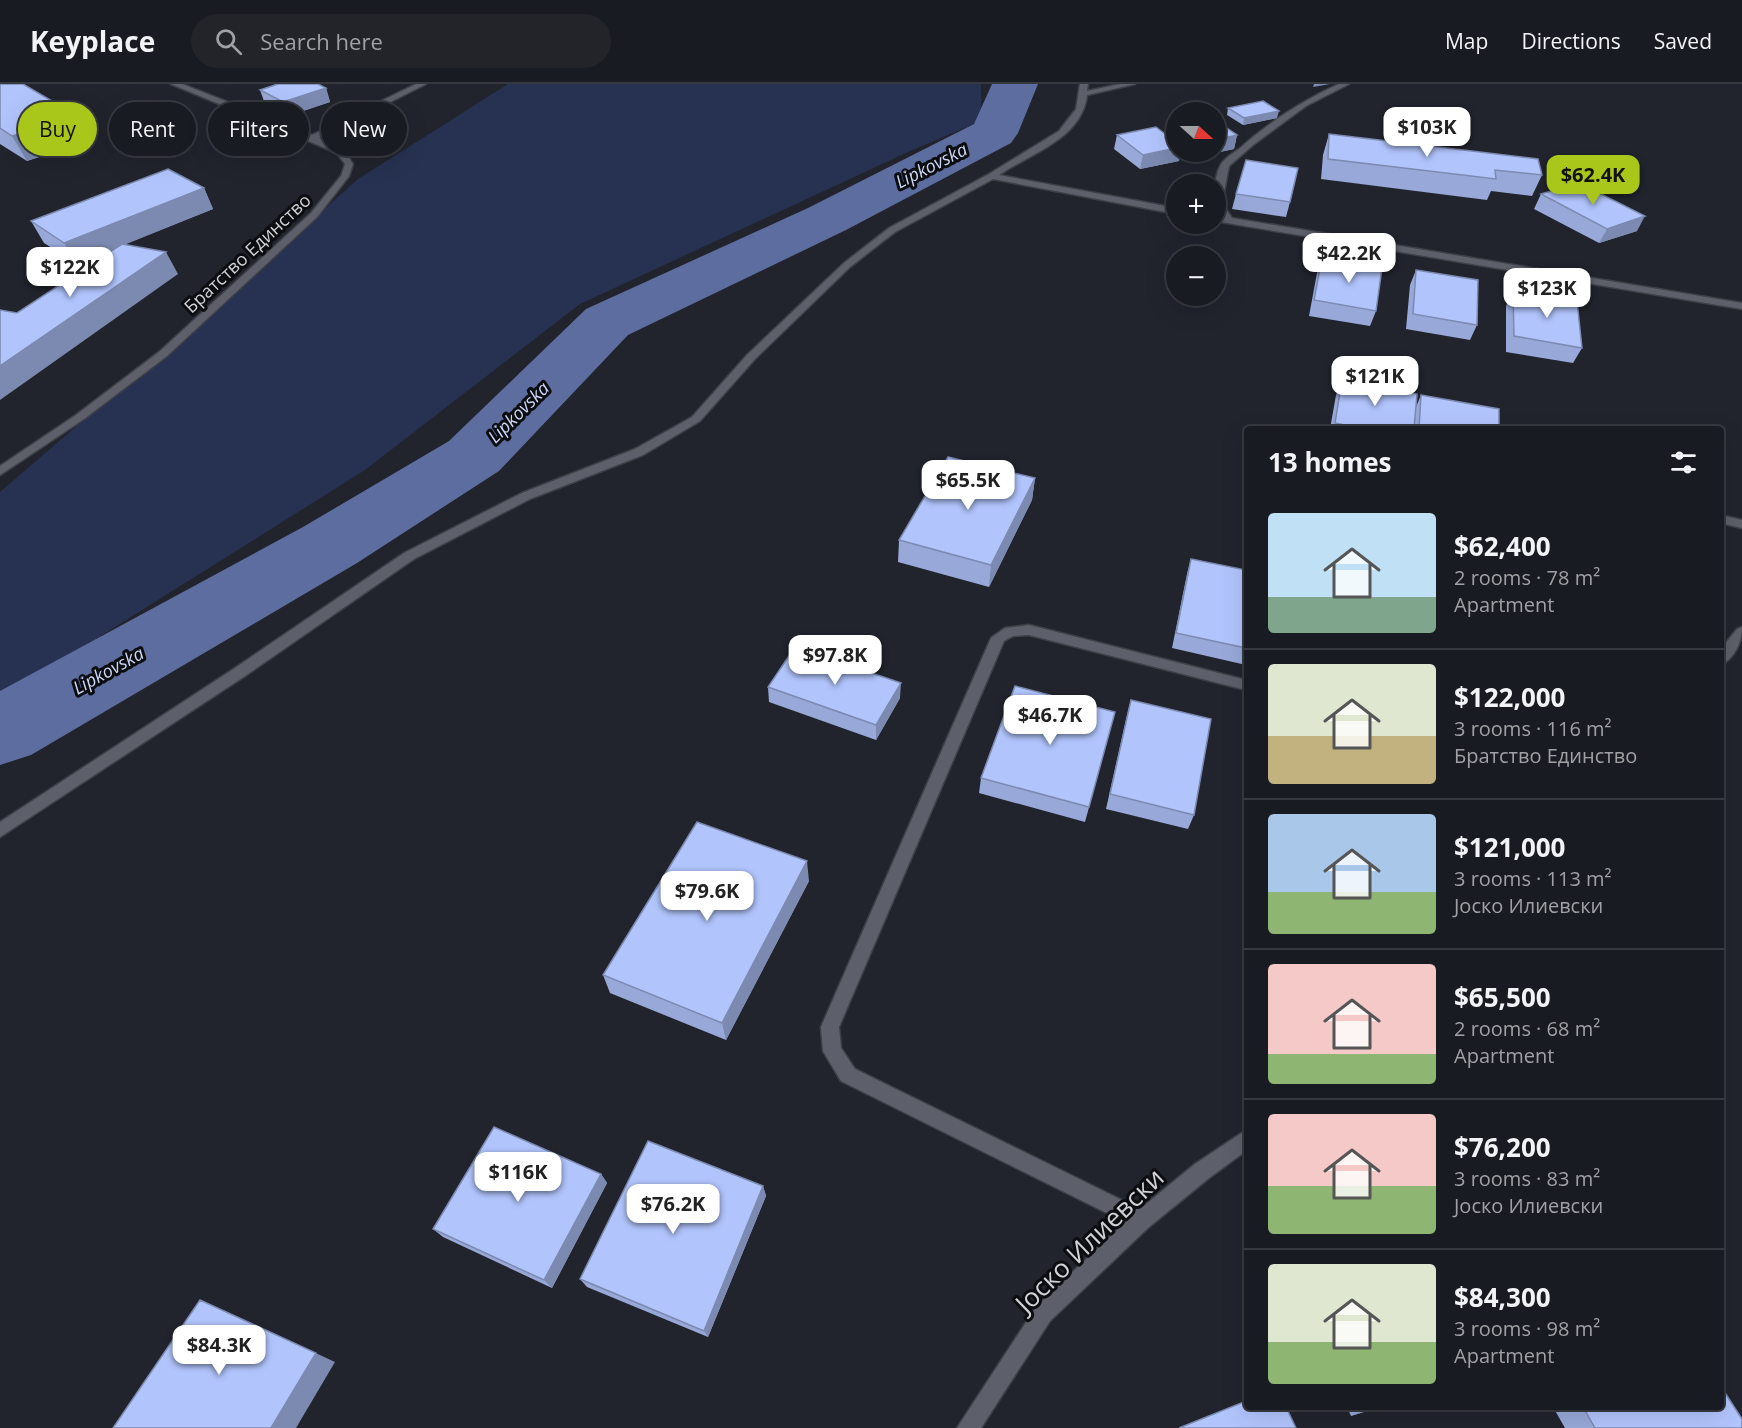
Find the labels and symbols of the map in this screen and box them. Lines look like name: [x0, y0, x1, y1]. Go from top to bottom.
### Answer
north arrow: [1166, 102, 1226, 162]
pin: $103K: [1385, 107, 1469, 158]
water label: Lipkovska: [891, 137, 971, 193]
pin: $62.4K: [1544, 155, 1642, 206]
street label: Братство Единство: [179, 188, 315, 318]
pin: $42.2K: [1300, 233, 1398, 284]
pin: $122K: [28, 247, 112, 298]
pin: $123K: [1505, 268, 1589, 319]
pin: $121K: [1333, 356, 1417, 407]
water label: Lipkovska: [482, 376, 554, 448]
pin: $65.5K: [919, 460, 1017, 511]
pin: $97.8K: [786, 635, 884, 686]
water label: Lipkovska: [68, 641, 148, 699]
pin: $46.7K: [1001, 695, 1099, 746]
pin: $79.6K: [658, 871, 756, 922]
pin: $116K: [476, 1152, 560, 1203]
street label: Јоско Илиевски: [1005, 1160, 1171, 1322]
pin: $76.2K: [624, 1184, 722, 1235]
pin: $84.3K: [170, 1325, 268, 1376]

